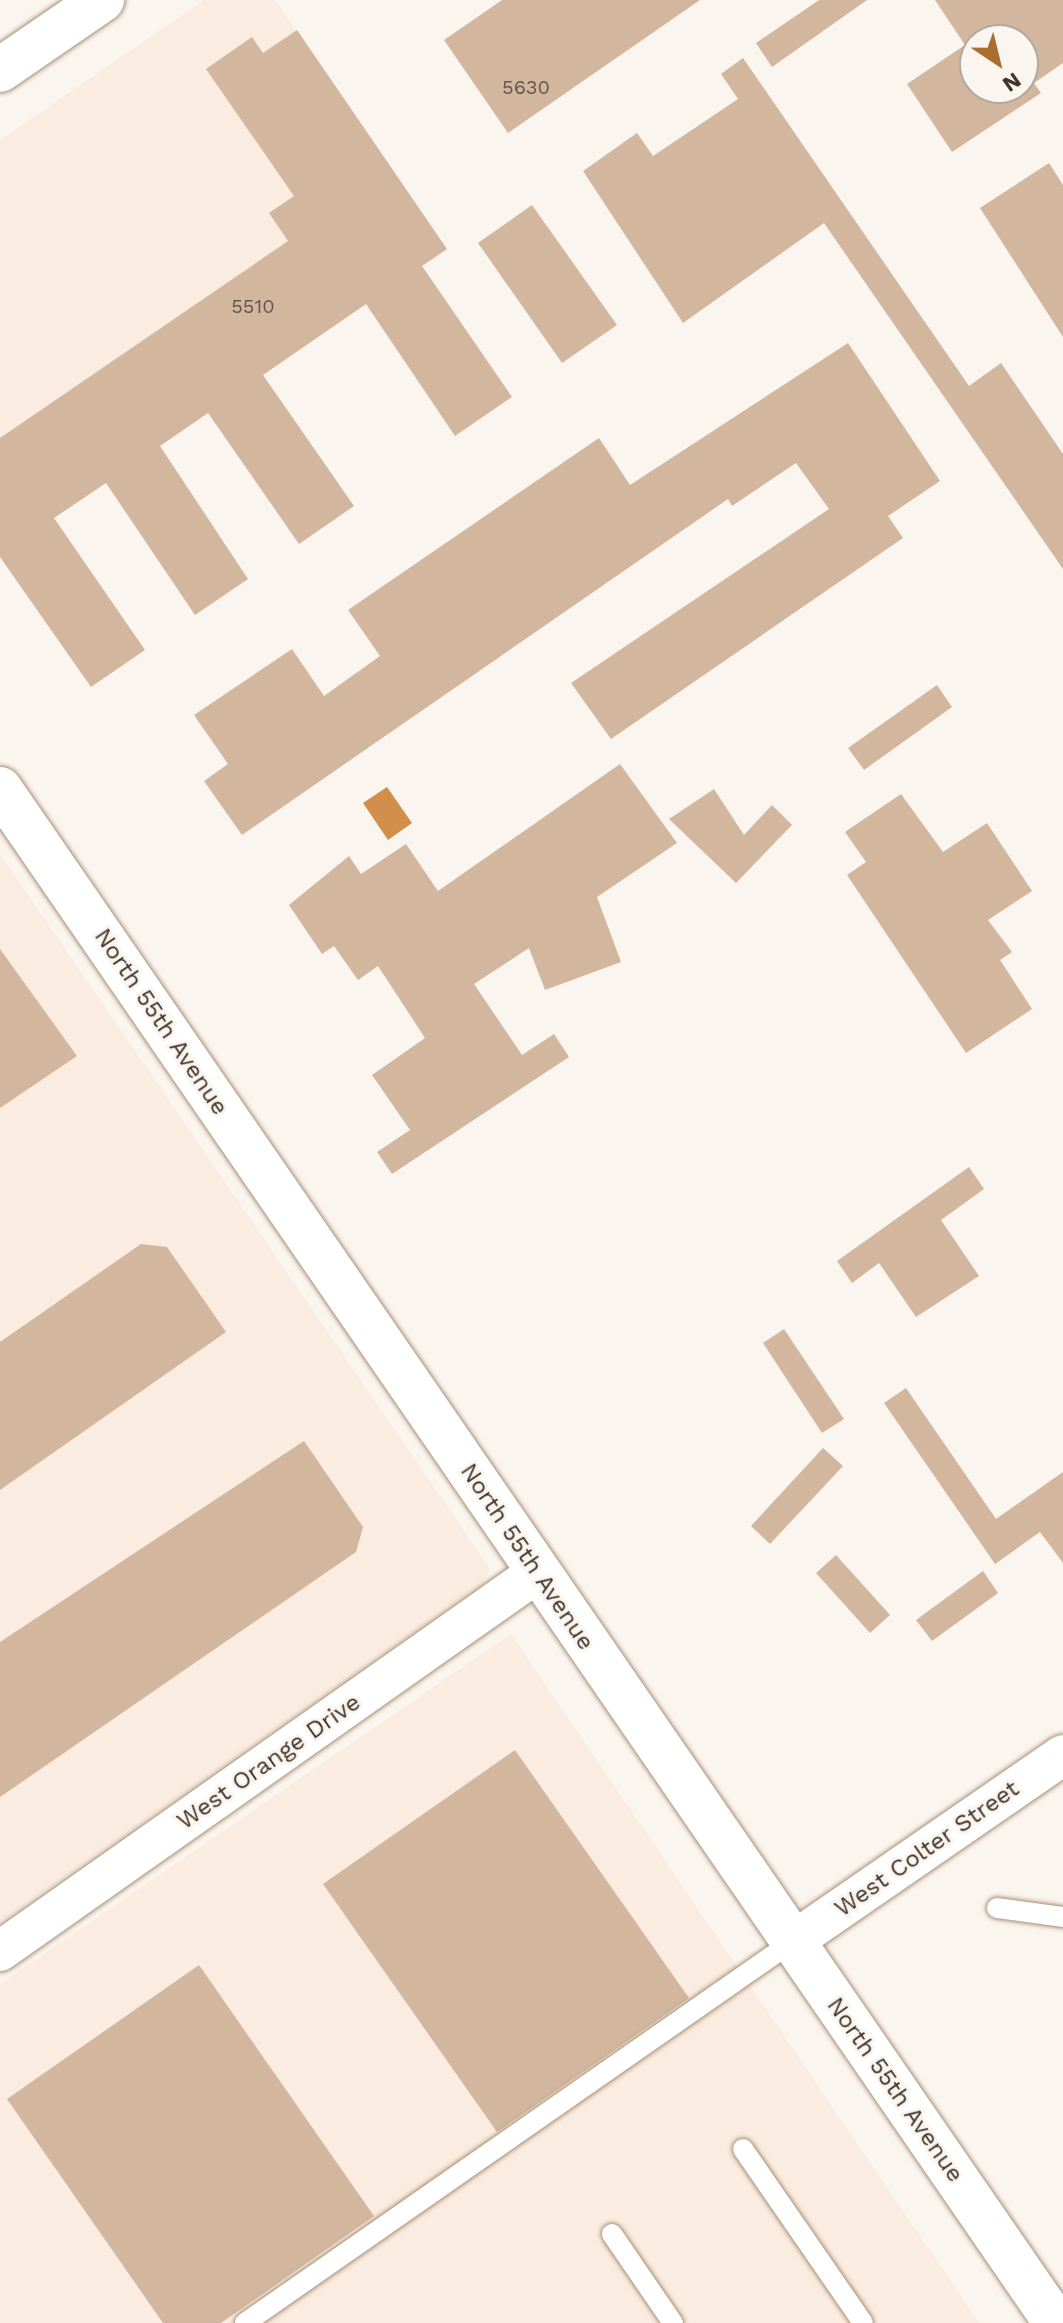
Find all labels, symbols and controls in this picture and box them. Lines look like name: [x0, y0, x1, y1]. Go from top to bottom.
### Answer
north arrow: [959, 24, 1039, 104]
text: N: [998, 68, 1026, 97]
house number: 5630: [502, 75, 550, 99]
house number: 5510: [231, 294, 275, 318]
street label: North 55th Avenue: [88, 923, 234, 1121]
street label: North 55th Avenue: [454, 1458, 600, 1656]
street label: West Orange Drive: [172, 1688, 366, 1836]
street label: West Colter Street: [829, 1774, 1025, 1924]
street label: North 55th Avenue: [820, 1992, 970, 2188]

